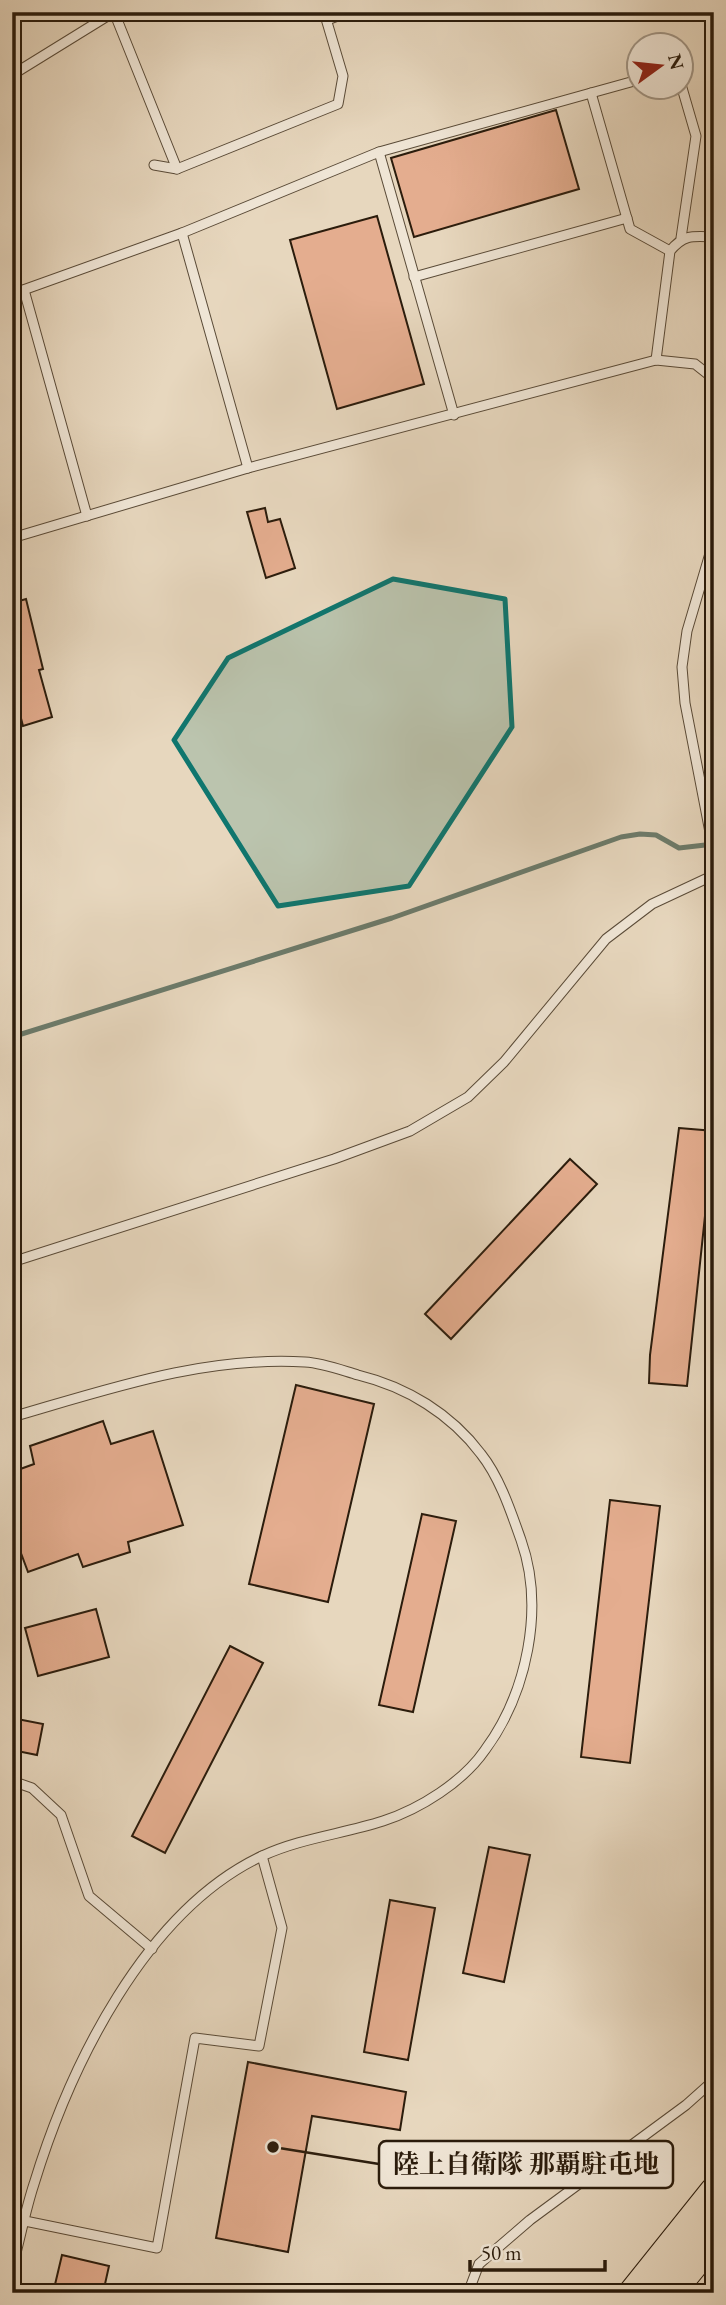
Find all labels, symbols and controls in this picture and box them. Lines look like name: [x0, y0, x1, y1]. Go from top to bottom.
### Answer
north arrow: [624, 32, 694, 102]
text: N: [662, 51, 690, 73]
callout: 陸上自衛隊 那覇駐屯地: [379, 2141, 673, 2188]
text: 陸上自衛隊 那覇駐屯地: [393, 2147, 659, 2181]
scale bar: [470, 2228, 605, 2272]
text: 50 m: [481, 2239, 522, 2266]

